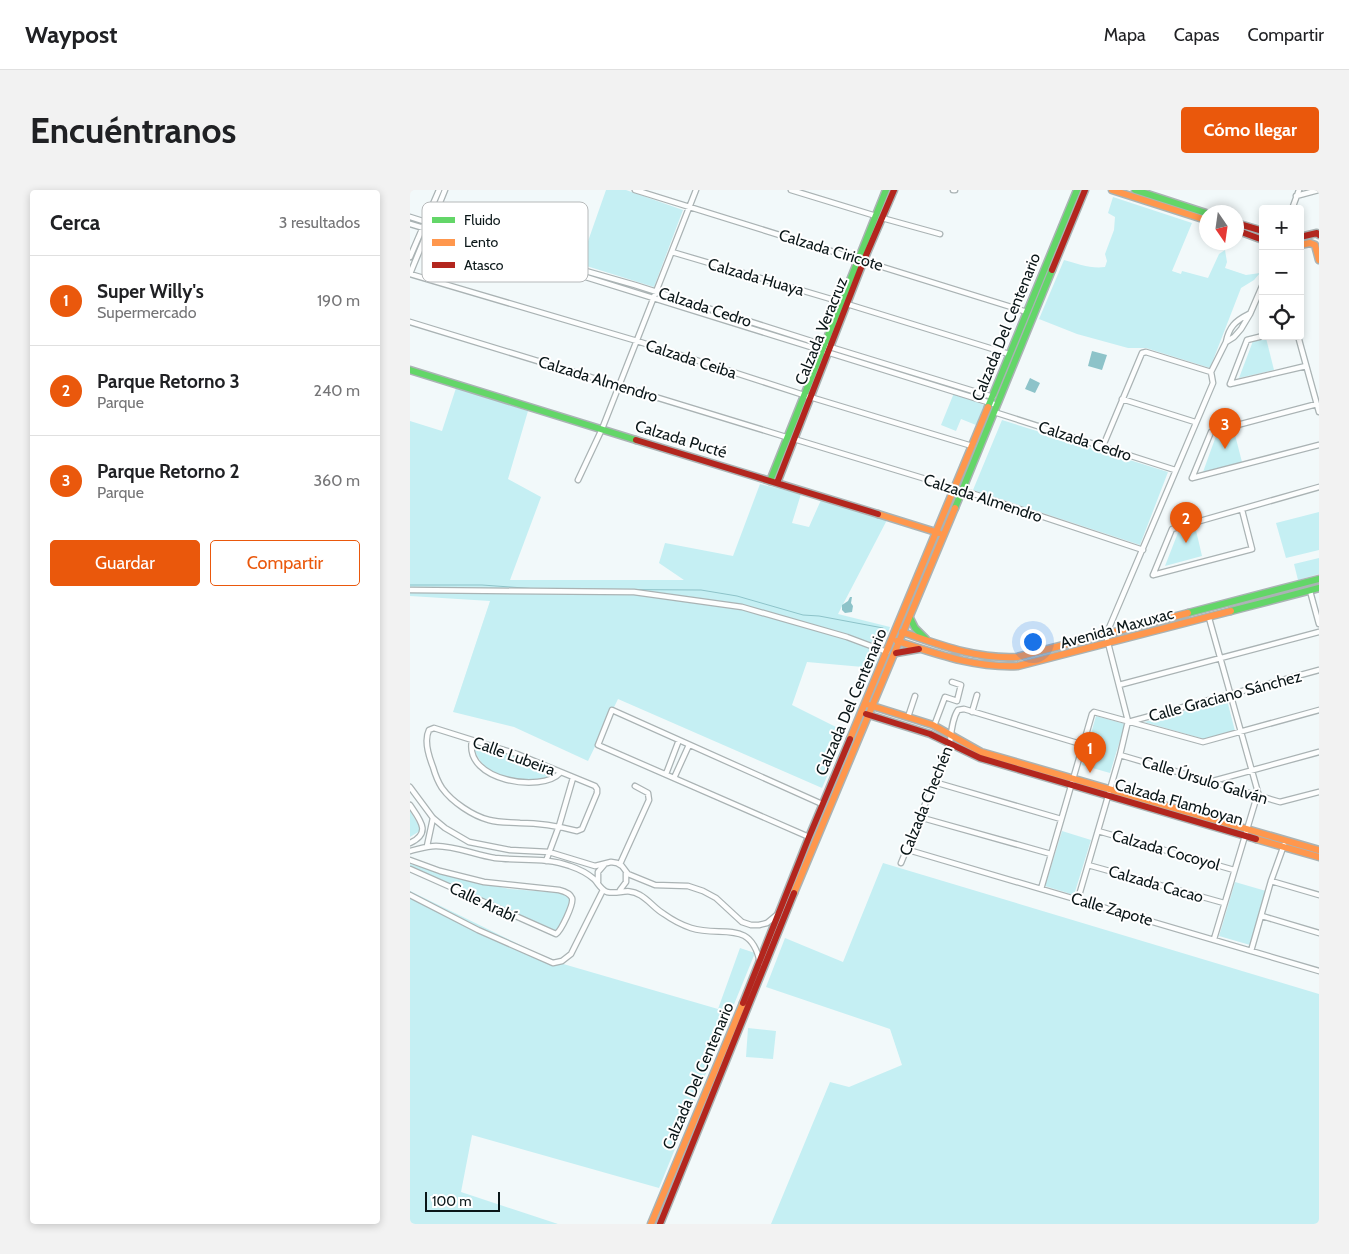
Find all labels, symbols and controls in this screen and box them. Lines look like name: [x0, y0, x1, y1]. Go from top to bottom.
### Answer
text: Waypost: [25, 20, 117, 49]
text: Mapa: [1104, 24, 1146, 46]
text: Capas: [1174, 24, 1220, 46]
text: Compartir: [1248, 24, 1324, 46]
button: Cómo llegar: [1181, 107, 1319, 153]
text: Encuéntranos: [30, 109, 236, 152]
legend: [422, 202, 588, 282]
north arrow: [1199, 205, 1244, 250]
map controls: [1259, 205, 1304, 340]
button: +: [1259, 205, 1304, 250]
text: Cerca: [50, 210, 100, 235]
text: Fluido: [464, 211, 501, 229]
text: 3 resultados: [279, 213, 360, 232]
street label: Calzada Ciricote: [776, 225, 886, 275]
text: Lento: [464, 233, 498, 251]
street label: Calzada Del Centenario: [968, 250, 1044, 404]
button: −: [1259, 250, 1304, 295]
street label: Calzada Huaya: [706, 254, 807, 300]
text: Atasco: [464, 256, 504, 274]
street label: Calzada Veracruz: [791, 274, 851, 388]
text: Super Willy's: [97, 280, 204, 303]
street label: Calzada Cedro: [656, 283, 754, 331]
text: 1: [63, 291, 69, 310]
text: 190 m: [317, 291, 360, 310]
button: locate: [1259, 295, 1304, 340]
text: Supermercado: [97, 303, 197, 322]
street label: Calzada Ceiba: [643, 335, 739, 383]
street label: Calzada Almendro: [536, 352, 660, 406]
text: Parque Retorno 3: [97, 370, 240, 393]
text: 2: [62, 381, 70, 400]
text: 240 m: [314, 381, 360, 400]
text: Parque: [97, 393, 144, 412]
pin: 3: [1209, 408, 1241, 449]
street label: Calzada Pucté: [633, 416, 729, 462]
street label: Calzada Cedro: [1036, 417, 1134, 465]
text: Parque Retorno 2: [97, 460, 240, 483]
street label: Calzada Almendro: [921, 470, 1045, 526]
text: 3: [62, 471, 70, 490]
text: 360 m: [313, 471, 360, 490]
text: Parque: [97, 483, 144, 502]
pin: 2: [1170, 502, 1202, 543]
button: Guardar: [50, 540, 200, 586]
button: Compartir: [210, 540, 360, 586]
street label: Avenida Maxuxac: [1058, 604, 1176, 652]
street label: Calzada Del Centenario: [811, 625, 891, 778]
your location: [1020, 629, 1046, 655]
street label: Calle Graciano Sánchez: [1147, 666, 1304, 726]
street label: Calle Lubeira: [470, 732, 558, 780]
pin: 1: [1074, 732, 1106, 773]
street label: Calzada Chechén: [895, 743, 957, 859]
street label: Calle Úrsulo Galván: [1140, 752, 1270, 808]
street label: Calzada Flamboyan: [1113, 775, 1245, 829]
street label: Calzada Cocoyol: [1110, 826, 1222, 875]
street label: Calzada Cacao: [1106, 861, 1206, 907]
street label: Calle Arabí: [447, 878, 520, 926]
street label: Calle Zapote: [1069, 888, 1155, 930]
street label: Calzada Del Centenario: [658, 999, 738, 1152]
scale bar: [425, 1189, 500, 1212]
text: 100 m: [432, 1192, 472, 1210]

